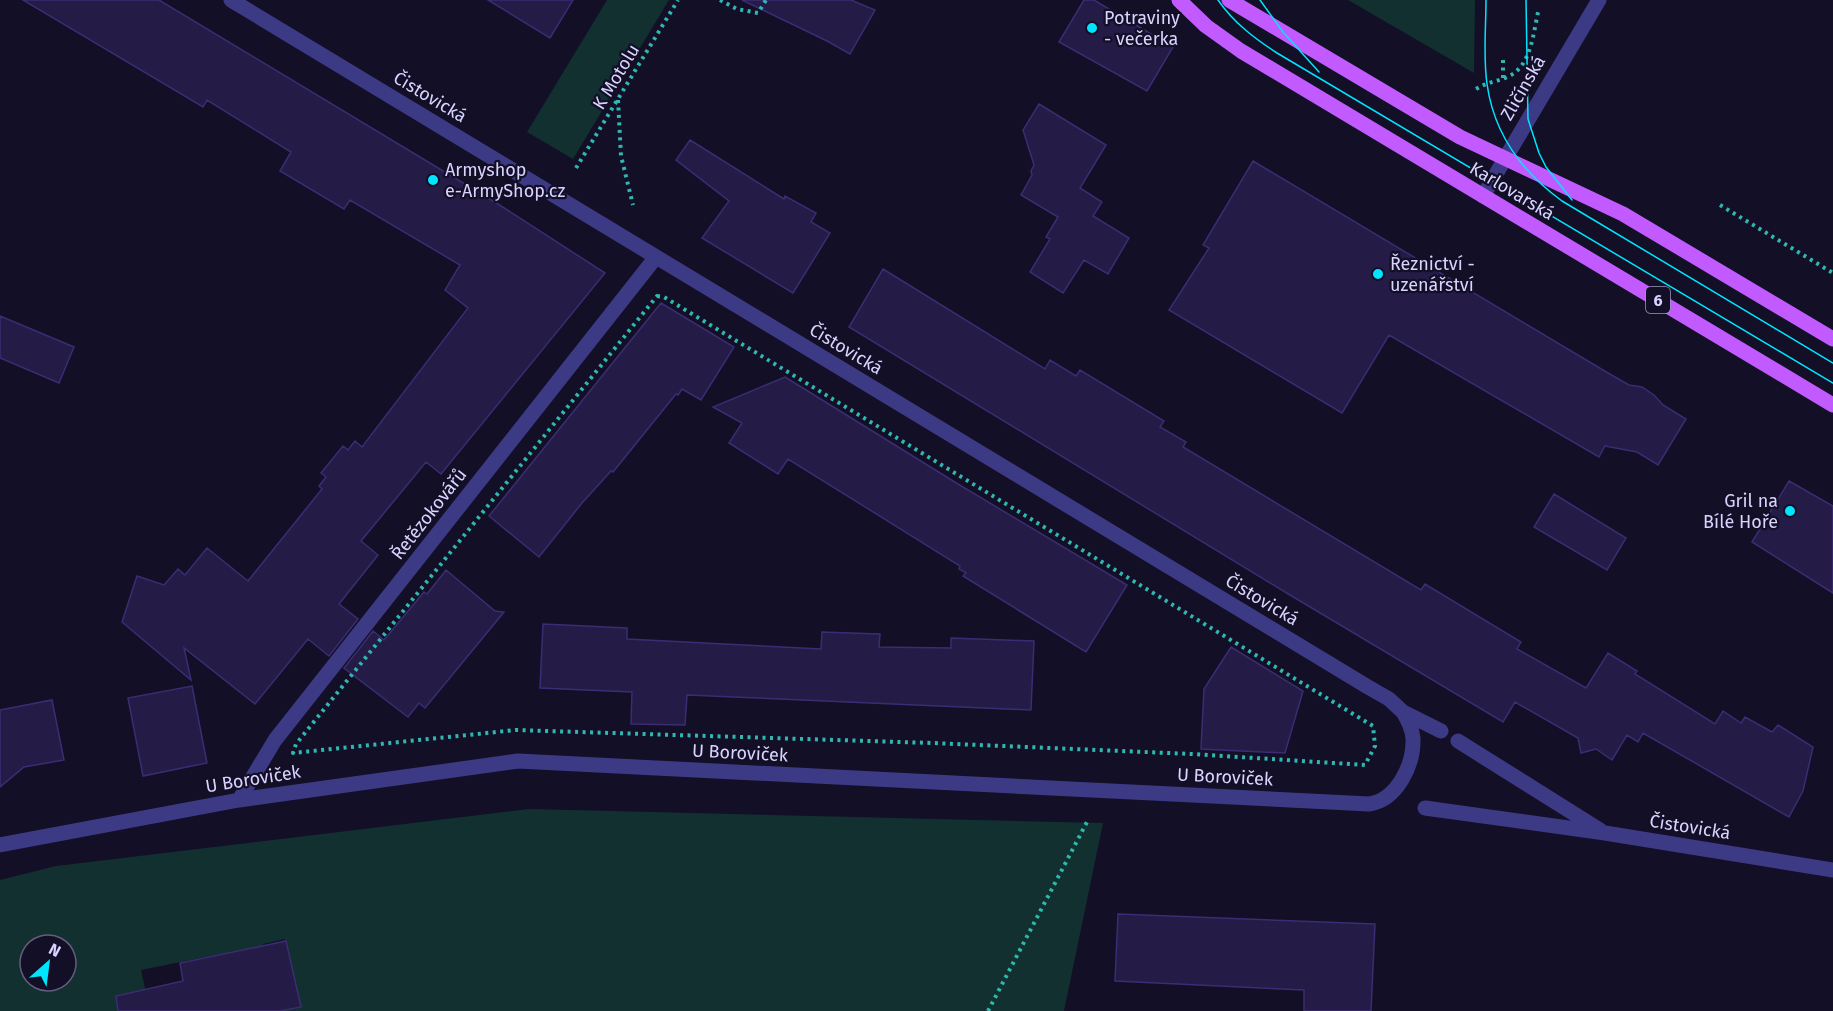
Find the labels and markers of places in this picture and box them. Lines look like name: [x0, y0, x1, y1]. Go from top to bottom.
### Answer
place label: Potraviny - večerka: [1104, 7, 1180, 50]
marker: Potraviny - večerka: [1085, 21, 1099, 35]
place label: Armyshop e-ArmyShop.cz: [445, 159, 565, 202]
marker: Armyshop e-ArmyShop.cz: [426, 173, 440, 187]
place label: Řeznictví - uzenářství: [1390, 253, 1475, 296]
marker: Řeznictví - uzenářství: [1371, 267, 1385, 281]
place label: Gril na Bílé Hoře: [1703, 490, 1778, 533]
marker: Gril na Bílé Hoře: [1783, 504, 1797, 518]

